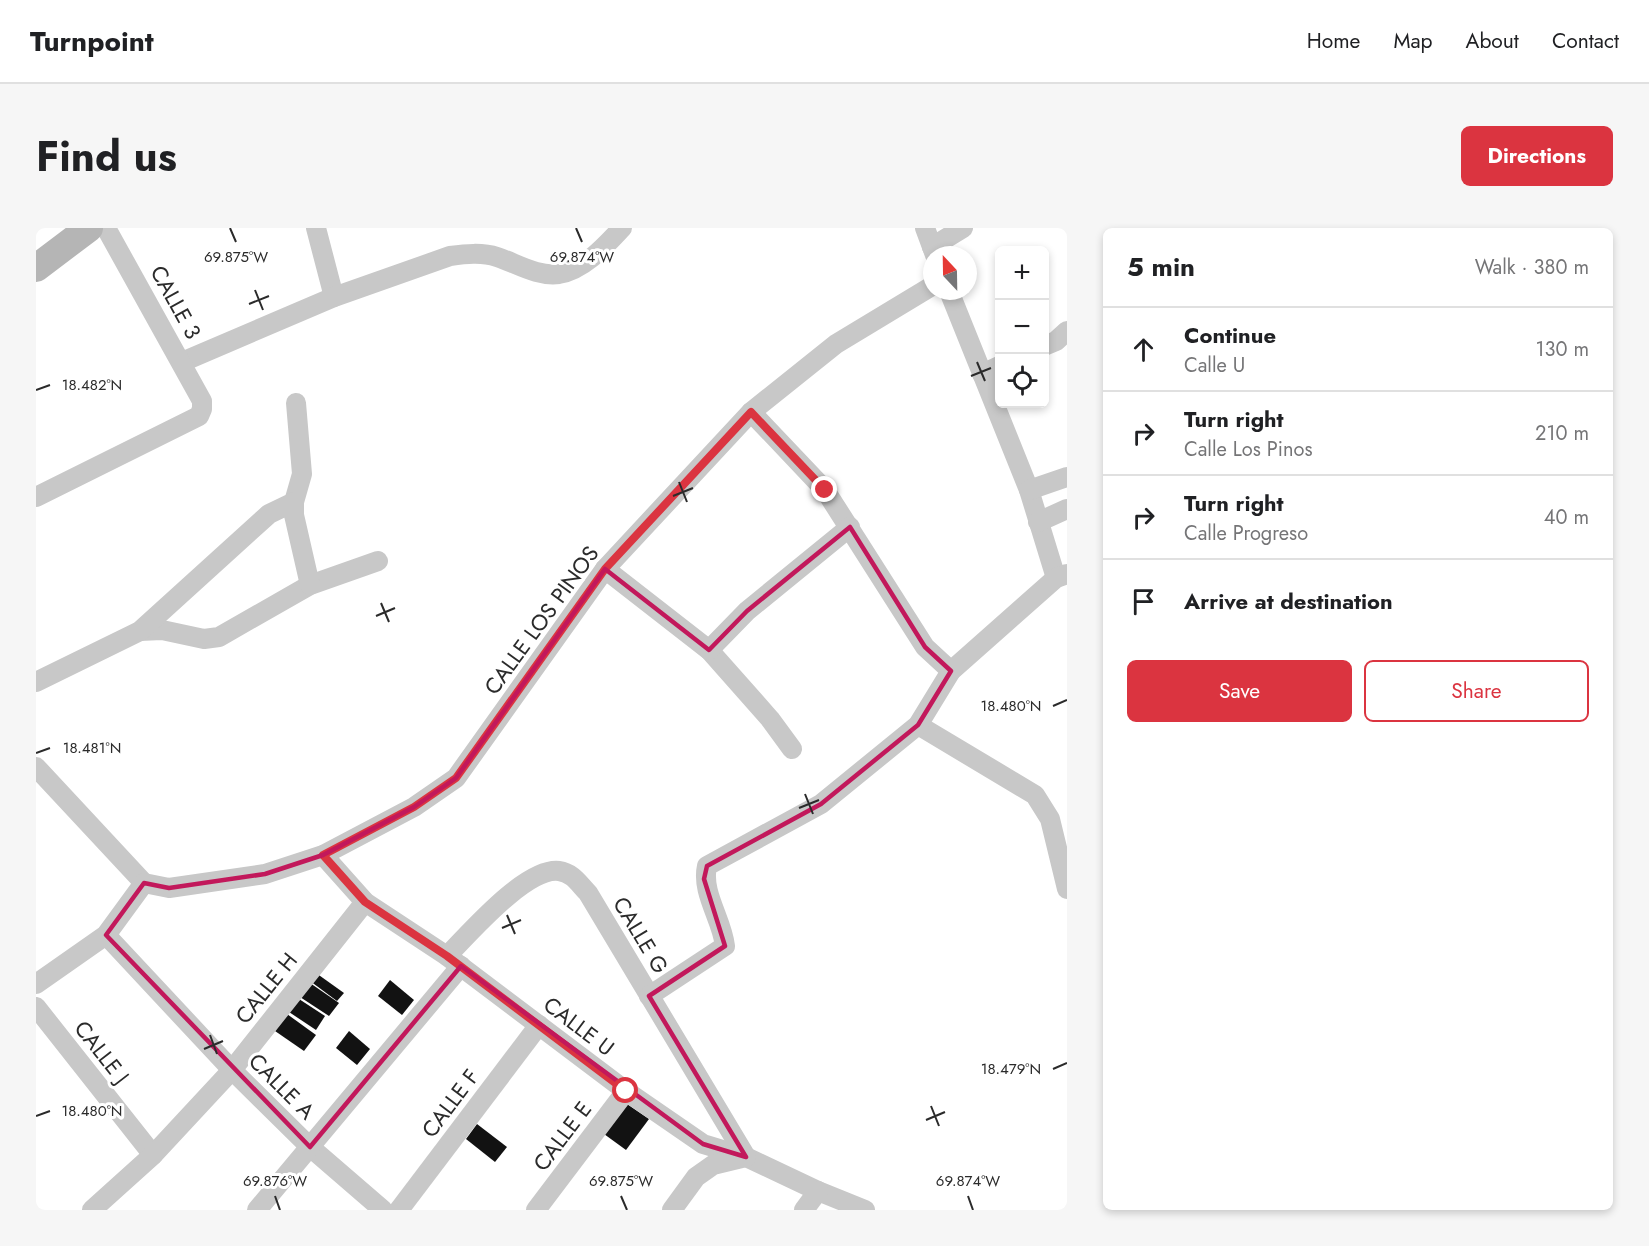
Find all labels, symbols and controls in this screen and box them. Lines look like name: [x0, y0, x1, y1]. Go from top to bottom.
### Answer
text: Turnpoint: [30, 21, 154, 62]
text: Home: [1307, 26, 1360, 56]
text: Map: [1393, 26, 1433, 56]
text: About: [1466, 26, 1519, 56]
text: Contact: [1552, 26, 1619, 56]
text: Find us: [36, 126, 177, 187]
button: Directions: [1461, 126, 1613, 186]
text: 69.875°W: [204, 246, 268, 268]
text: 69.874°W: [550, 246, 614, 268]
north arrow: [923, 246, 977, 300]
map controls: [995, 246, 1049, 408]
button: +: [995, 246, 1049, 300]
text: 5 min: [1127, 248, 1195, 286]
text: Walk · 380 m: [1475, 253, 1589, 282]
street label: CALLE 3: [143, 259, 209, 345]
button: −: [995, 300, 1049, 354]
text: Continue: [1184, 319, 1276, 351]
icon: ahead: [1127, 333, 1160, 366]
text: 130 m: [1535, 335, 1589, 364]
text: Calle U: [1184, 351, 1245, 380]
button: locate: [995, 354, 1049, 408]
text: 18.482°N: [62, 374, 122, 396]
text: Turn right: [1184, 403, 1284, 435]
icon: right: [1127, 417, 1160, 450]
text: 210 m: [1535, 419, 1589, 448]
text: Calle Los Pinos: [1184, 435, 1312, 464]
route end: [811, 476, 837, 502]
text: Turn right: [1184, 487, 1284, 519]
icon: right: [1127, 501, 1160, 534]
text: 40 m: [1544, 503, 1589, 532]
text: Calle Progreso: [1184, 519, 1308, 548]
street label: CALLE LOS PINOS: [476, 539, 606, 701]
icon: arrive: [1127, 585, 1160, 618]
text: Arrive at destination: [1184, 585, 1393, 617]
button: Save: [1127, 660, 1352, 722]
button: Share: [1364, 660, 1589, 722]
text: 18.480°N: [981, 695, 1041, 717]
text: 18.481°N: [63, 737, 121, 759]
street label: CALLE G: [605, 890, 677, 980]
street label: CALLE H: [227, 945, 305, 1031]
street label: CALLE U: [537, 989, 621, 1063]
street label: CALLE J: [67, 1013, 137, 1091]
street label: CALLE A: [242, 1046, 323, 1127]
text: 18.479°N: [981, 1058, 1041, 1080]
street label: CALLE F: [414, 1062, 486, 1144]
route start: [612, 1077, 638, 1103]
street label: CALLE E: [525, 1094, 599, 1178]
text: 18.480°N: [62, 1100, 122, 1122]
text: 69.876°W: [243, 1170, 307, 1192]
text: 69.875°W: [589, 1170, 653, 1192]
text: 69.874°W: [936, 1170, 1000, 1192]

